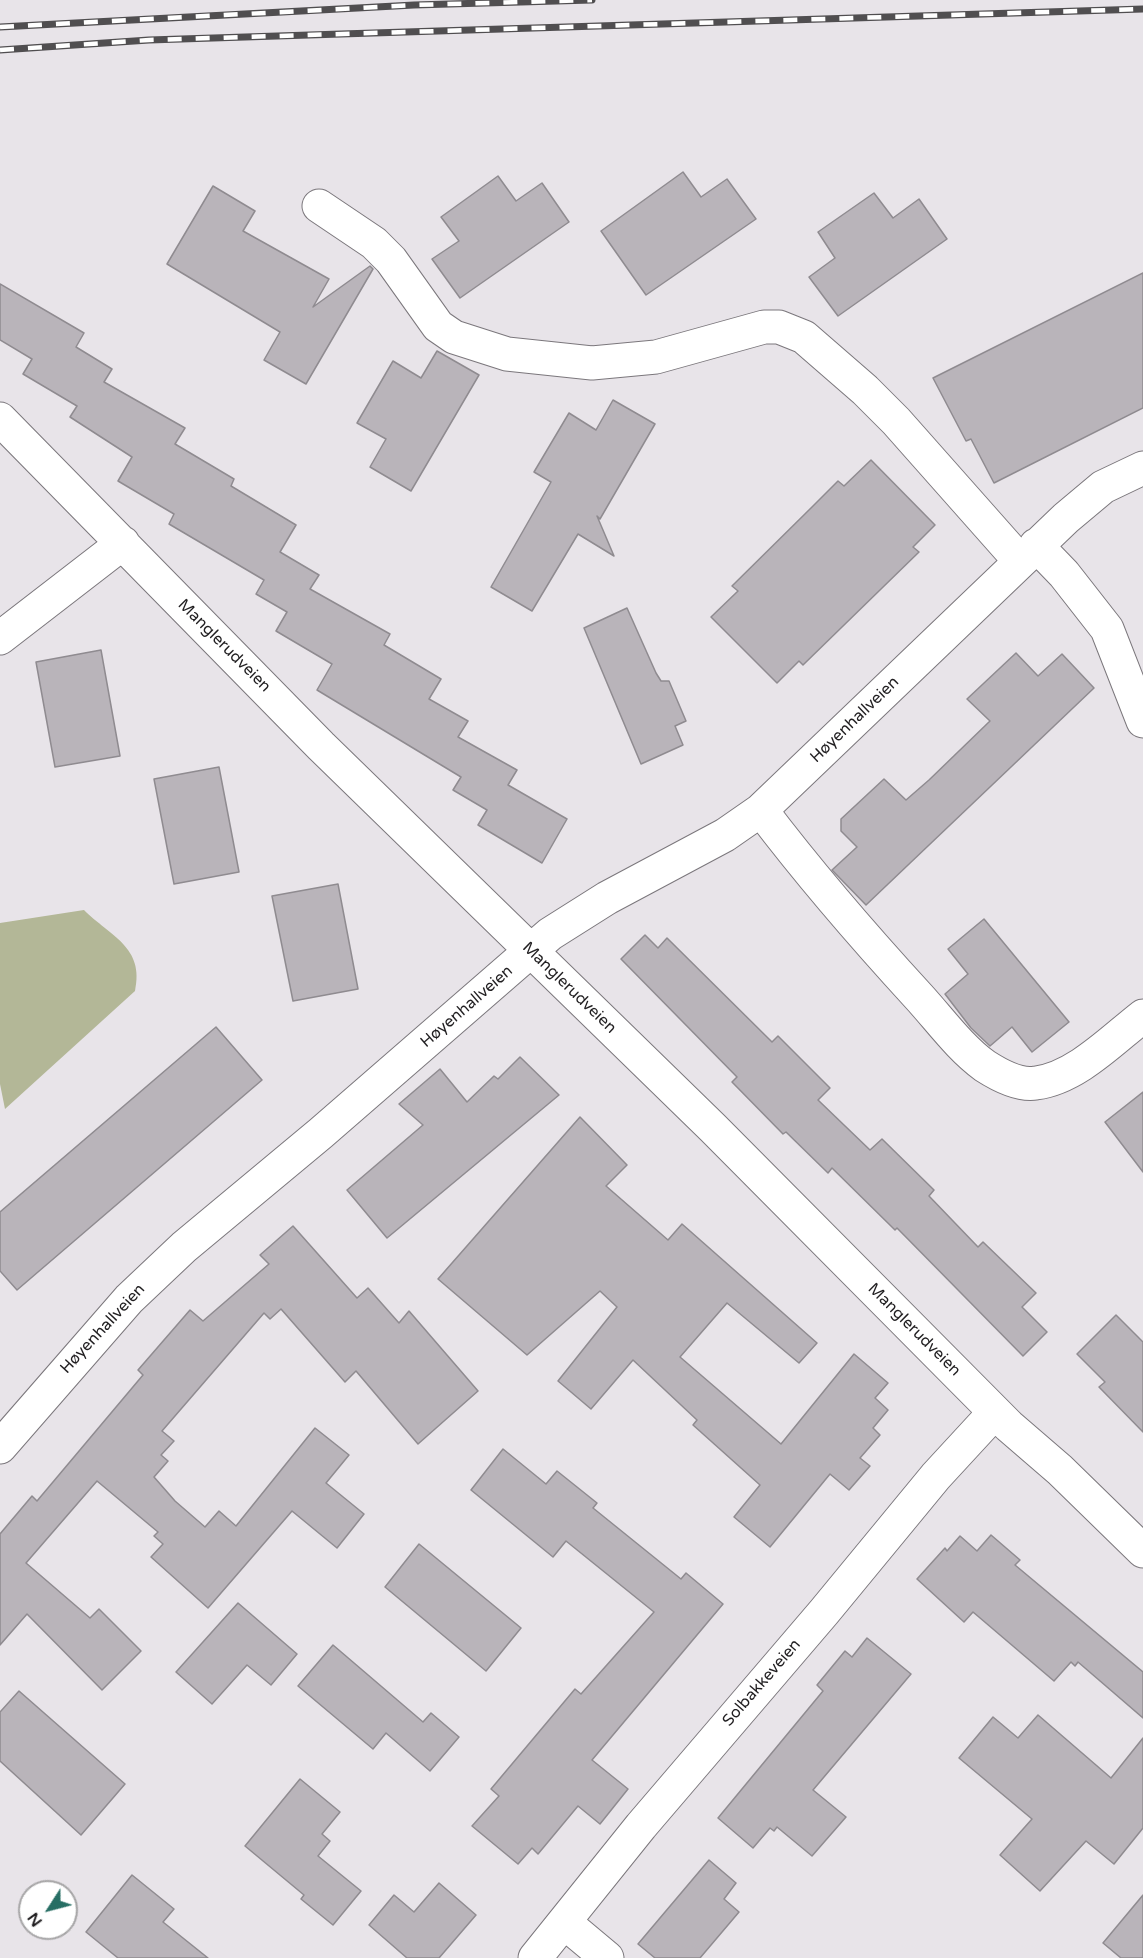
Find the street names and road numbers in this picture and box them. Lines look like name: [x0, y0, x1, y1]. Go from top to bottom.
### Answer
street label: Manglerudveien: [174, 596, 274, 696]
street label: Høyenhallveien: [807, 673, 903, 767]
street label: Manglerudveien: [518, 938, 620, 1038]
street label: Høyenhallveien: [417, 962, 517, 1052]
street label: Høyenhallveien: [57, 1280, 149, 1378]
street label: Manglerudveien: [864, 1280, 964, 1380]
street label: Solbakkeveien: [719, 1636, 805, 1730]

